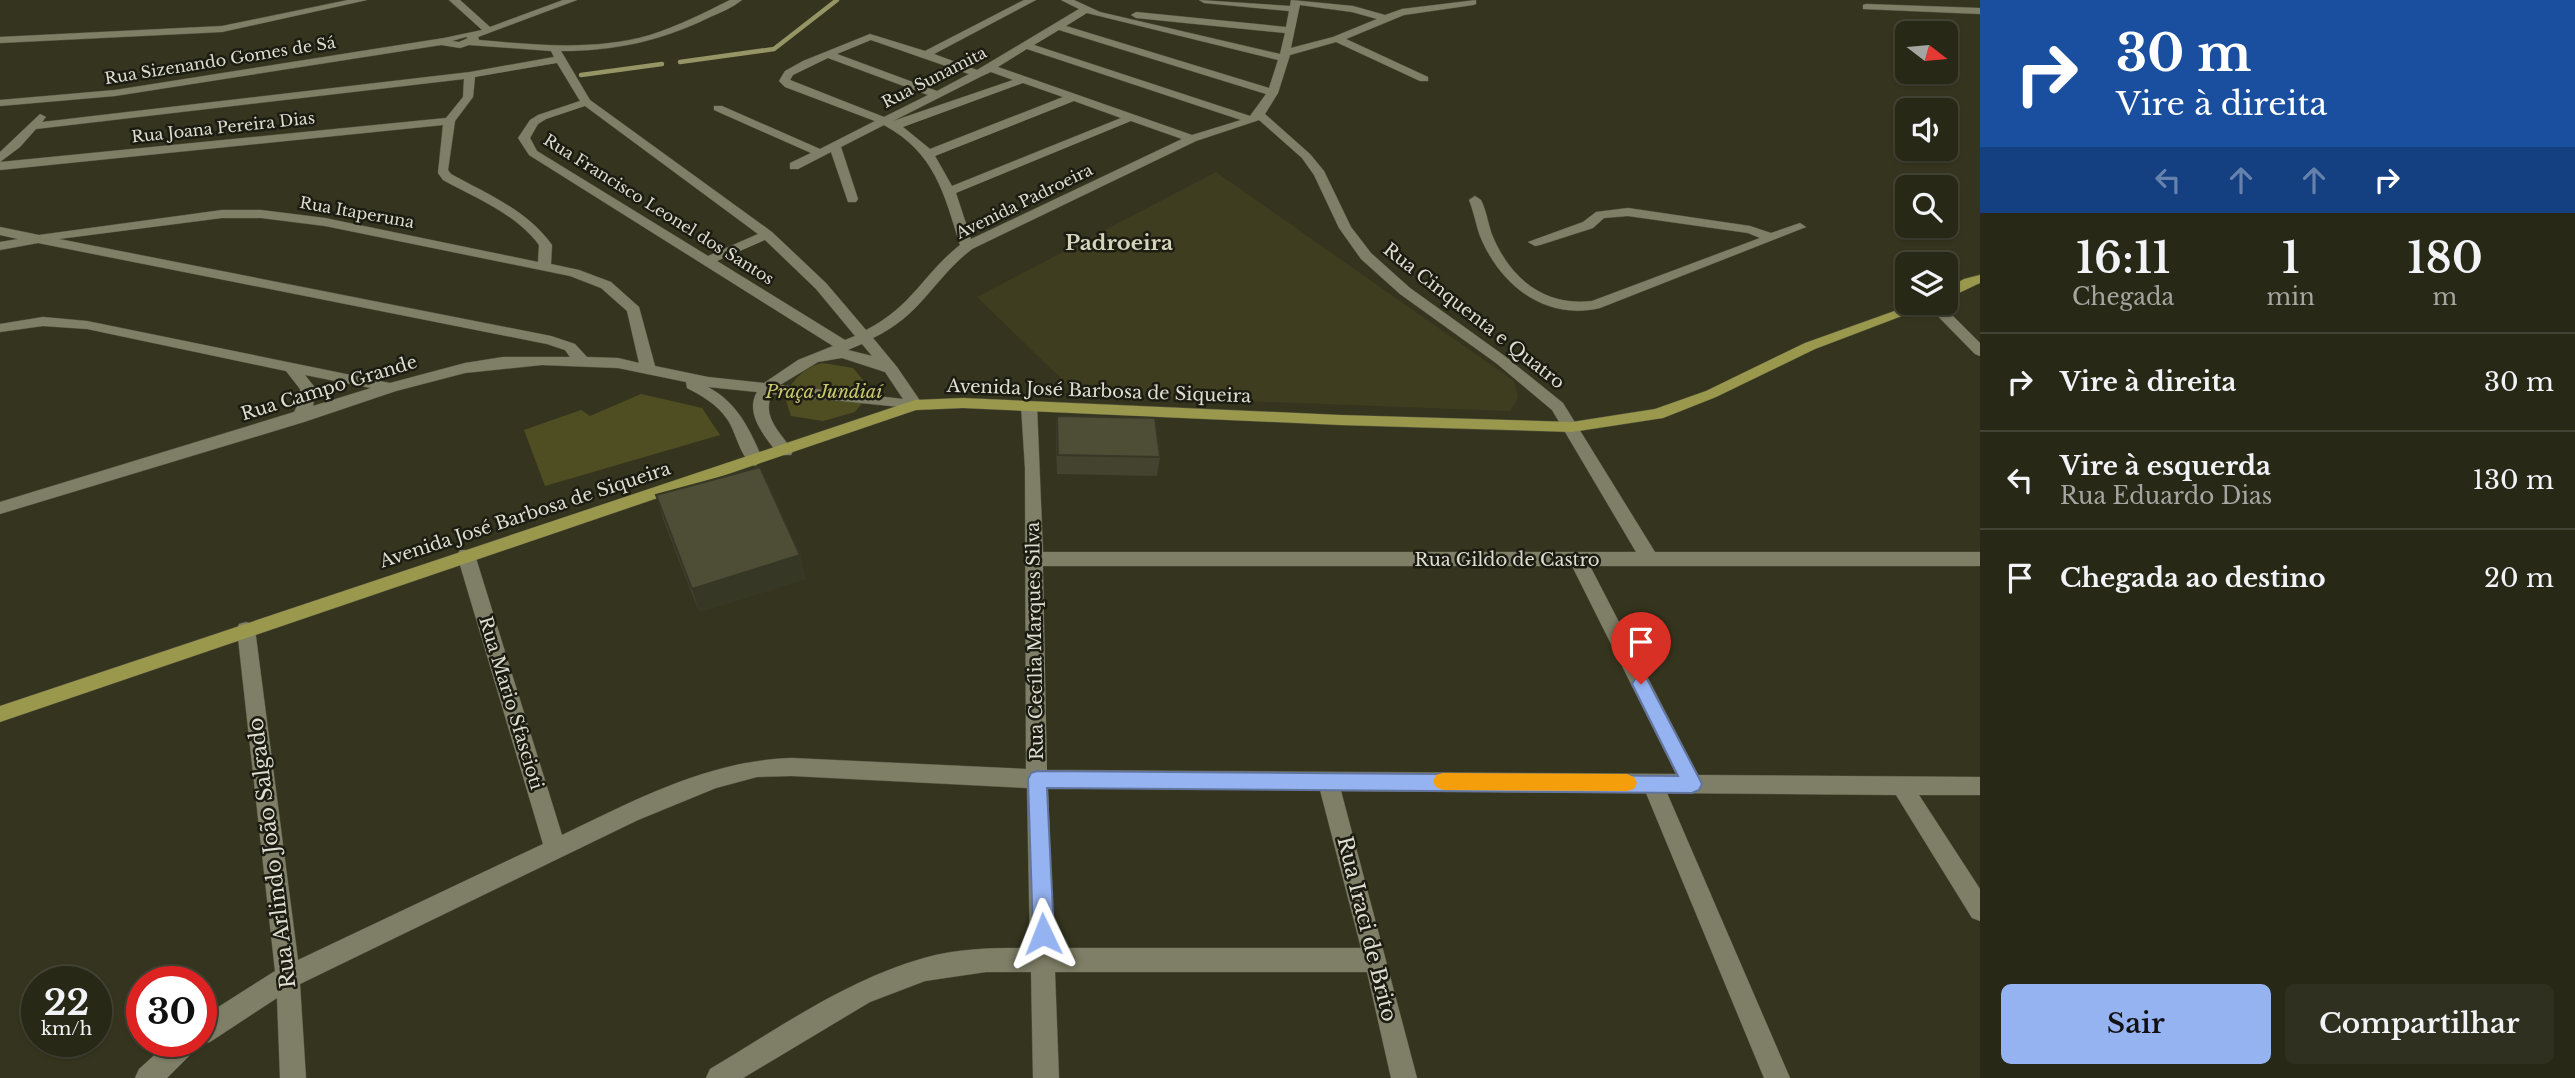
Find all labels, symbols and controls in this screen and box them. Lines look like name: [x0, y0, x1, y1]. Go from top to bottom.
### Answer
north arrow: [1895, 21, 1958, 84]
map controls: [1895, 21, 1958, 315]
text: 30 m: [2116, 23, 2251, 84]
icon: right: [2001, 28, 2092, 119]
street label: Rua Sizenando Gomes de Sá: [103, 32, 337, 88]
street label: Rua Sunamita: [878, 42, 990, 112]
text: Vire à direita: [2116, 84, 2327, 124]
button: sound: [1895, 98, 1958, 161]
street label: Rua Joana Pereira Dias: [130, 107, 316, 147]
street label: Rua Francisco Leonel dos Santos: [540, 130, 778, 288]
street label: Avenida Padroeira: [951, 159, 1096, 243]
icon: left: [2149, 161, 2187, 199]
icon: ahead: [2222, 161, 2260, 199]
icon: ahead: [2295, 161, 2333, 199]
icon: right: [2368, 161, 2406, 199]
button: search: [1895, 175, 1958, 238]
street label: Rua Itaperuna: [298, 192, 416, 232]
district label: Padroeira: [1065, 230, 1173, 256]
text: 16:11: [2076, 232, 2171, 284]
text: 1: [2281, 232, 2300, 284]
text: 180: [2407, 232, 2483, 284]
street label: Rua Cinquenta e Quatro: [1379, 238, 1569, 394]
button: layers: [1895, 252, 1958, 315]
text: Chegada: [2072, 283, 2174, 311]
text: min: [2266, 283, 2315, 311]
text: m: [2433, 283, 2457, 311]
street label: Rua Campo Grande: [238, 351, 420, 425]
icon: right: [2001, 363, 2039, 401]
text: Vire à direita: [2060, 366, 2236, 398]
text: 30 m: [2484, 366, 2554, 398]
street label: Avenida José Barbosa de Siqueira: [945, 375, 1252, 407]
park label: Praça Jundiaí: [765, 381, 884, 403]
text: Vire à esquerda: [2060, 450, 2271, 482]
street label: Avenida José Barbosa de Siqueira: [376, 457, 673, 573]
icon: left: [2001, 461, 2039, 499]
text: 130 m: [2472, 464, 2554, 496]
text: Rua Eduardo Dias: [2060, 482, 2272, 510]
street label: Rua Cecília Marques Silva: [1022, 522, 1048, 760]
street label: Rua Gildo de Castro: [1414, 549, 1600, 571]
icon: arrive: [2001, 559, 2039, 597]
text: Chegada ao destino: [2060, 562, 2326, 594]
text: 20 m: [2484, 562, 2554, 594]
pin: [1611, 612, 1671, 684]
street label: Rua Mario Sfascioti: [474, 614, 548, 792]
icon: arrive: [1622, 623, 1660, 661]
street label: Rua Arlindo João Salgado: [242, 716, 302, 990]
street label: Rua Iraci de Brito: [1331, 834, 1403, 1024]
position arrow: [1006, 897, 1080, 971]
speed limit sign: 30: [126, 966, 217, 1057]
text: 22: [44, 981, 89, 1024]
button: Sair: [2001, 984, 2271, 1064]
button: Compartilhar: [2285, 984, 2554, 1064]
text: km/h: [41, 1018, 92, 1040]

